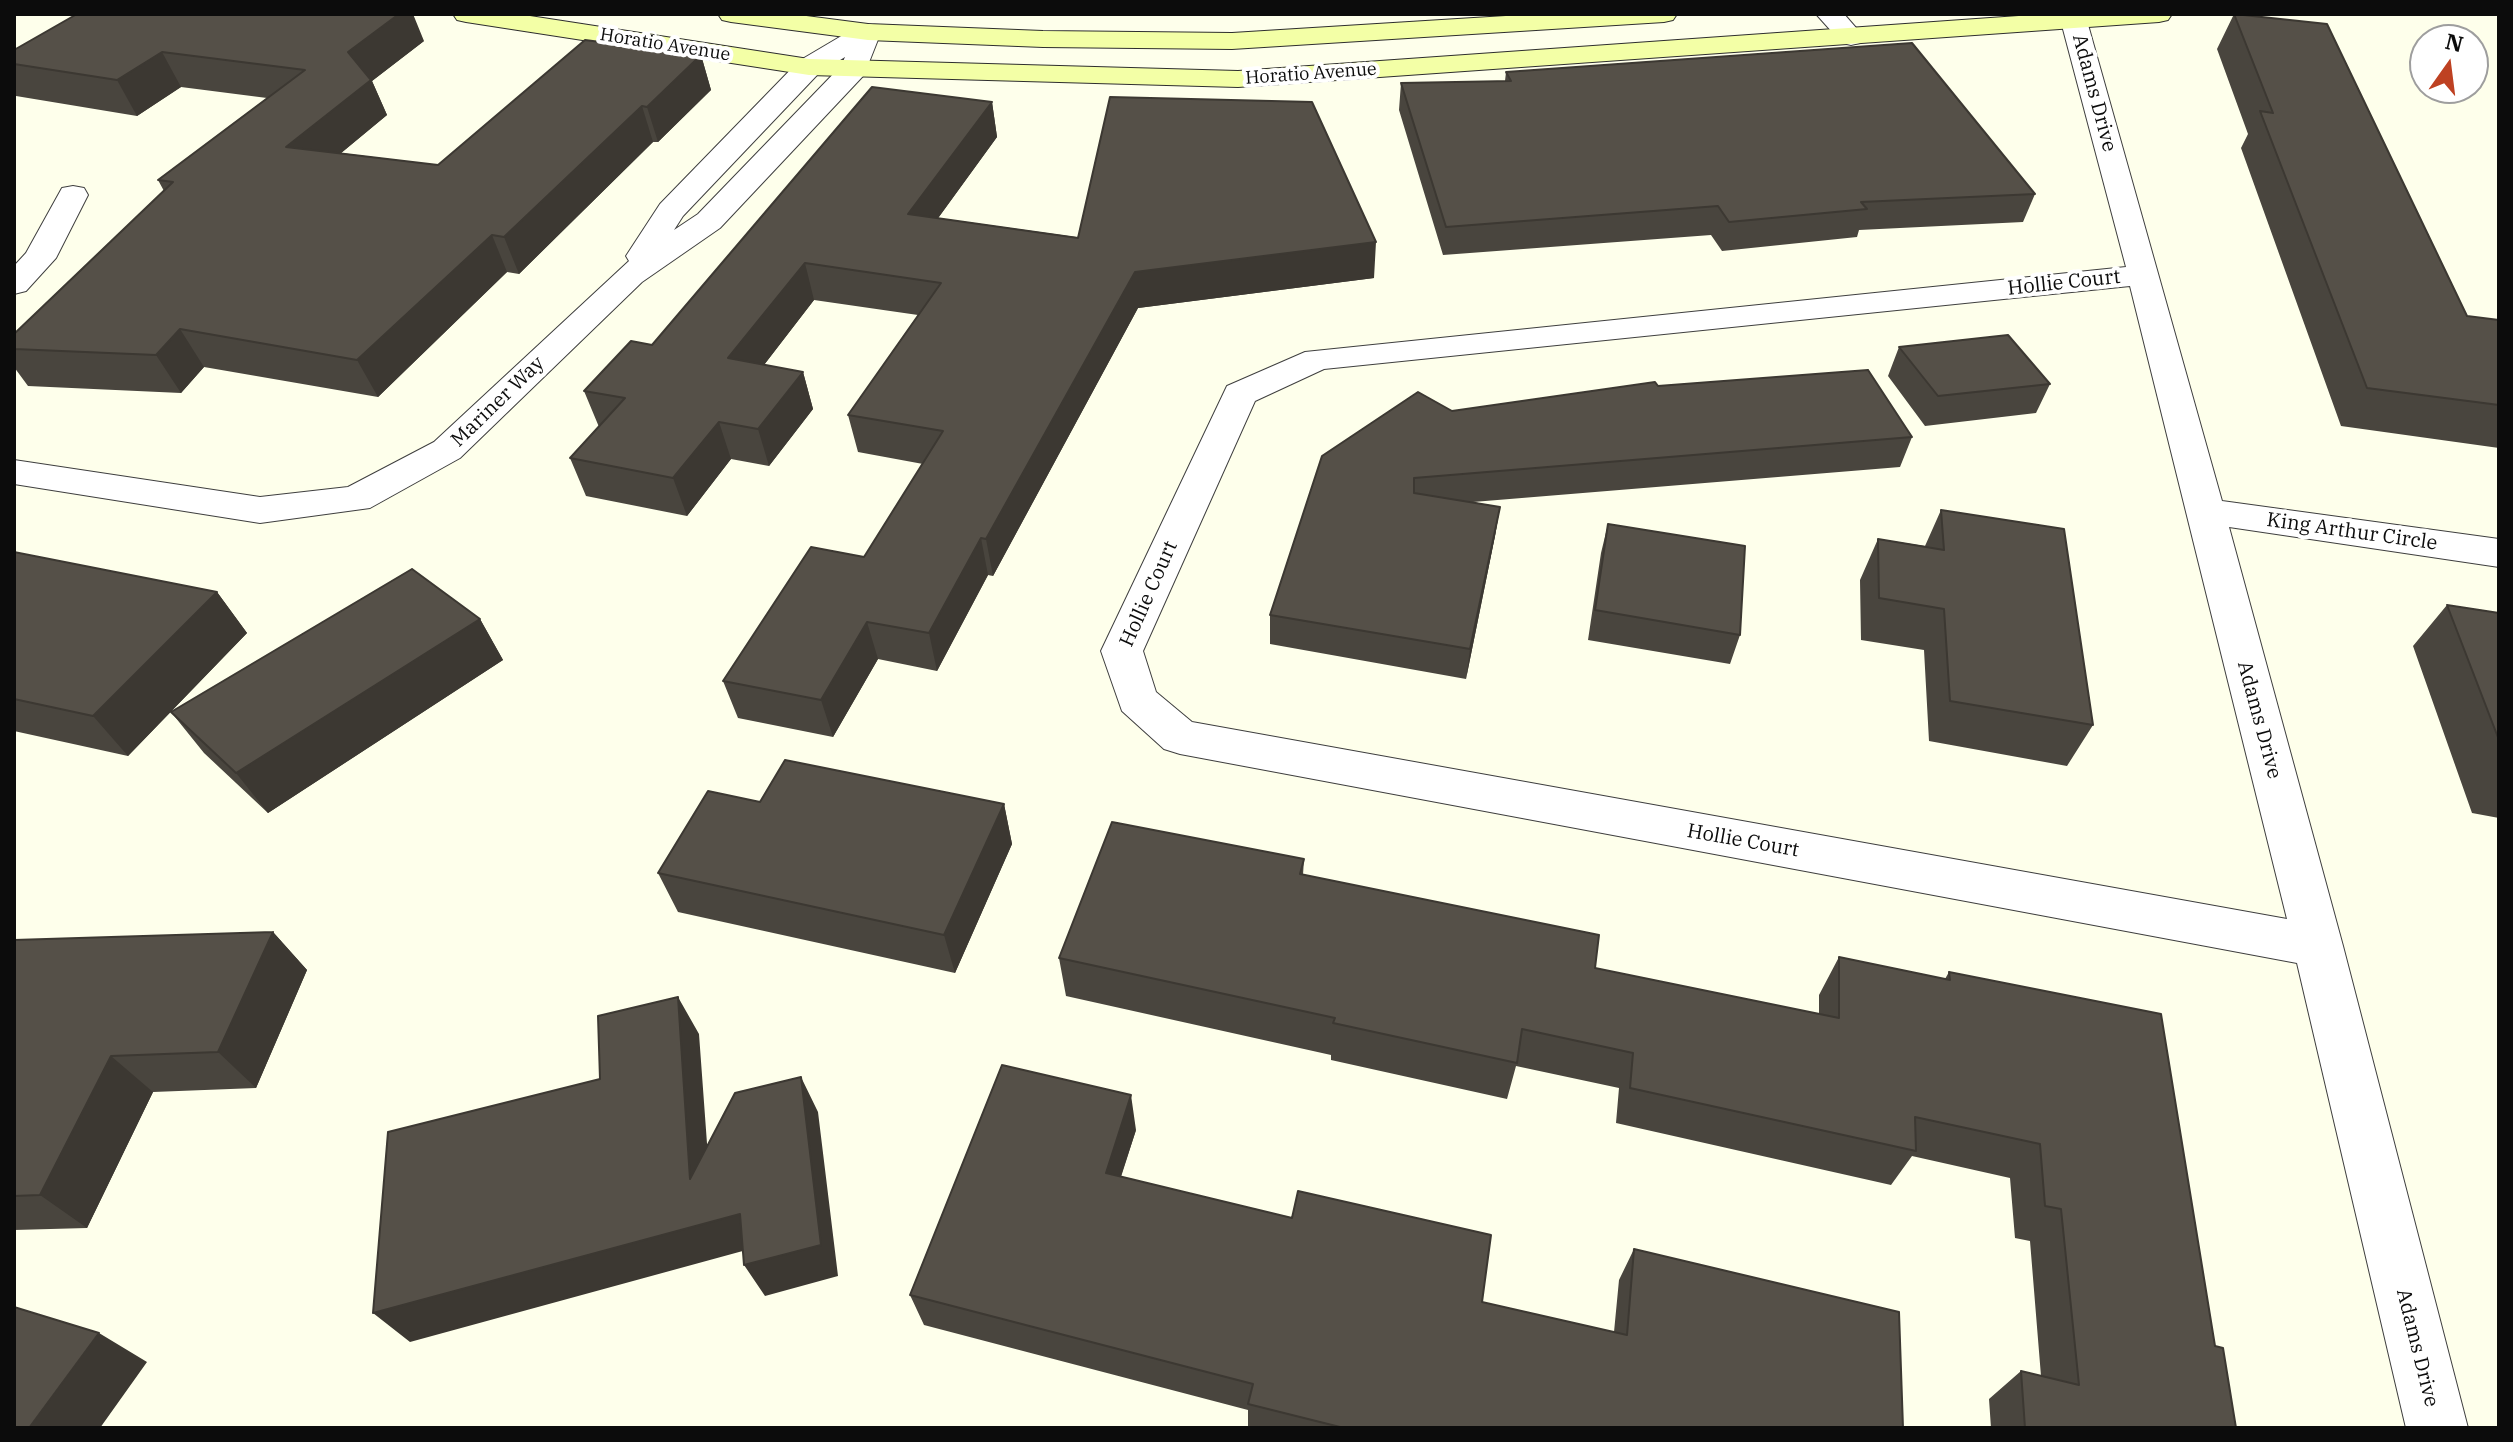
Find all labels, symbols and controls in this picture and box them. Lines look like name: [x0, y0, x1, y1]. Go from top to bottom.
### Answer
street label: Horatio Avenue: [598, 24, 732, 66]
north arrow: [2409, 24, 2489, 104]
text: N: [2442, 26, 2466, 58]
street label: Adams Drive: [2067, 32, 2121, 154]
street label: Horatio Avenue: [1245, 59, 1377, 89]
street label: Hollie Court: [2006, 265, 2122, 301]
street label: Mariner Way: [446, 352, 550, 452]
street label: King Arthur Circle: [2265, 508, 2439, 556]
street label: Hollie Court: [1115, 537, 1183, 651]
street label: Adams Drive: [2232, 659, 2286, 781]
street label: Hollie Court: [1685, 819, 1801, 863]
street label: Adams Drive: [2391, 1287, 2443, 1409]

